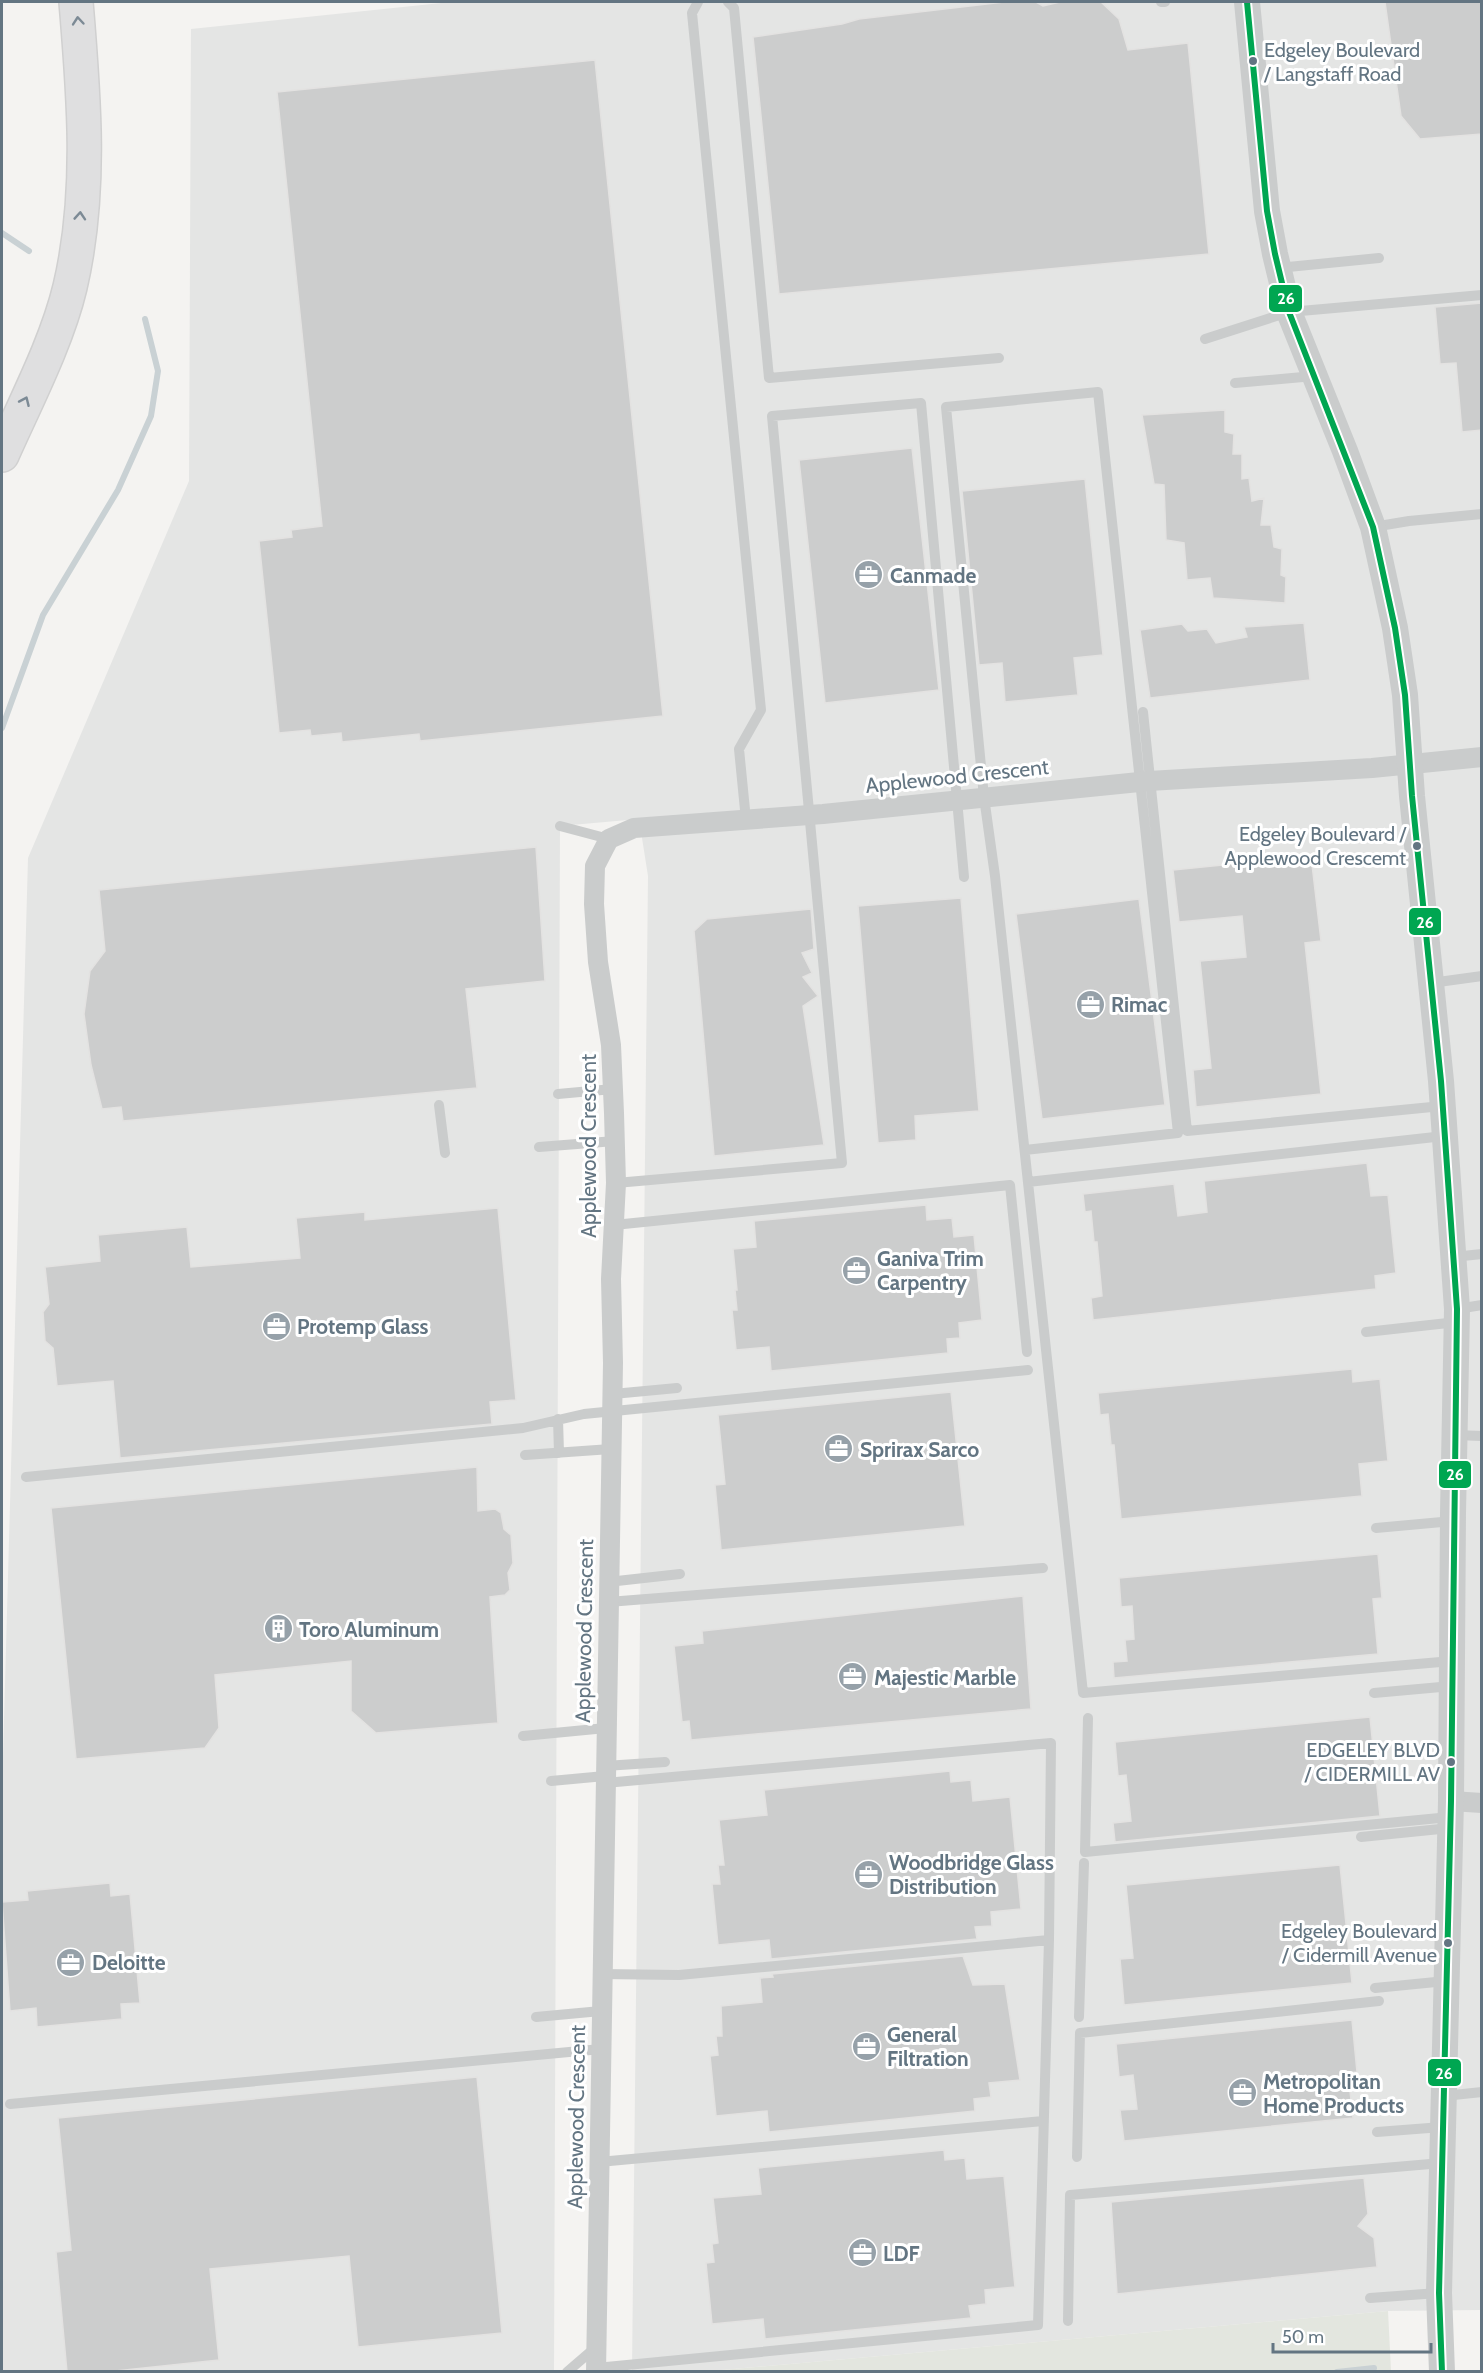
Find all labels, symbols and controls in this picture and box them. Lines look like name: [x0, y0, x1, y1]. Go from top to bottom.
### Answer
one-way arrow: [71, 17, 84, 26]
place label: Edgeley Boulevard / Langstaff Road: [1263, 38, 1420, 86]
marker: Edgeley Boulevard / Langstaff Road: [1247, 55, 1259, 67]
one-way arrow: [74, 211, 87, 220]
line badge: 26: [1268, 284, 1303, 313]
text: 26: [1277, 289, 1295, 308]
one-way arrow: [18, 397, 30, 408]
office icon: Canmade: [853, 559, 885, 591]
place label: Canmade: [890, 563, 977, 588]
street label: Applewood Crescent: [864, 754, 1050, 798]
place label: Edgeley Boulevard / Applewood Crescemt: [1224, 822, 1408, 870]
marker: Edgeley Boulevard / Applewood Crescemt: [1411, 840, 1423, 852]
line badge: 26: [1408, 907, 1442, 936]
text: 26: [1416, 913, 1434, 932]
office icon: Rimac: [1074, 988, 1106, 1020]
place label: Rimac: [1111, 992, 1168, 1017]
street label: Applewood Crescent: [576, 1054, 601, 1238]
place label: Ganiva Trim Carpentry: [877, 1246, 984, 1295]
office icon: Ganiva Trim Carpentry: [840, 1254, 872, 1286]
office icon: Protemp Glass: [260, 1310, 292, 1342]
place label: Protemp Glass: [297, 1314, 429, 1339]
office icon: Sprirax Sarco: [823, 1433, 855, 1465]
place label: Sprirax Sarco: [860, 1437, 979, 1462]
line badge: 26: [1438, 1460, 1472, 1489]
text: 26: [1446, 1465, 1464, 1484]
street label: Applewood Crescent: [570, 1539, 598, 1723]
building icon: Toro Aluminum: [262, 1613, 294, 1645]
place label: Toro Aluminum: [299, 1617, 439, 1642]
office icon: Majestic Marble: [837, 1661, 869, 1693]
place label: Majestic Marble: [874, 1665, 1016, 1690]
place label: EDGELEY BLVD / CIDERMILL AV: [1304, 1738, 1441, 1786]
marker: EDGELEY BLVD / CIDERMILL AV: [1445, 1756, 1457, 1768]
place label: Woodbridge Glass Distribution: [889, 1850, 1054, 1899]
office icon: Woodbridge Glass Distribution: [852, 1858, 884, 1890]
place label: Edgeley Boulevard / Cidermill Avenue: [1281, 1919, 1437, 1967]
marker: Edgeley Boulevard / Cidermill Avenue: [1442, 1937, 1454, 1949]
office icon: Deloitte: [55, 1946, 87, 1978]
place label: Deloitte: [92, 1950, 166, 1975]
place label: General Filtration: [887, 2022, 968, 2071]
street label: Applewood Crescent: [562, 2025, 590, 2209]
office icon: General Filtration: [850, 2030, 882, 2062]
line badge: 26: [1427, 2058, 1462, 2087]
text: 26: [1435, 2064, 1453, 2083]
place label: Metropolitan Home Products: [1263, 2069, 1404, 2118]
office icon: Metropolitan Home Products: [1226, 2077, 1258, 2109]
office icon: LDF: [846, 2237, 878, 2269]
place label: LDF: [883, 2241, 920, 2266]
scale bar: [1273, 2316, 1430, 2354]
text: 50 m: [1282, 2326, 1324, 2348]

